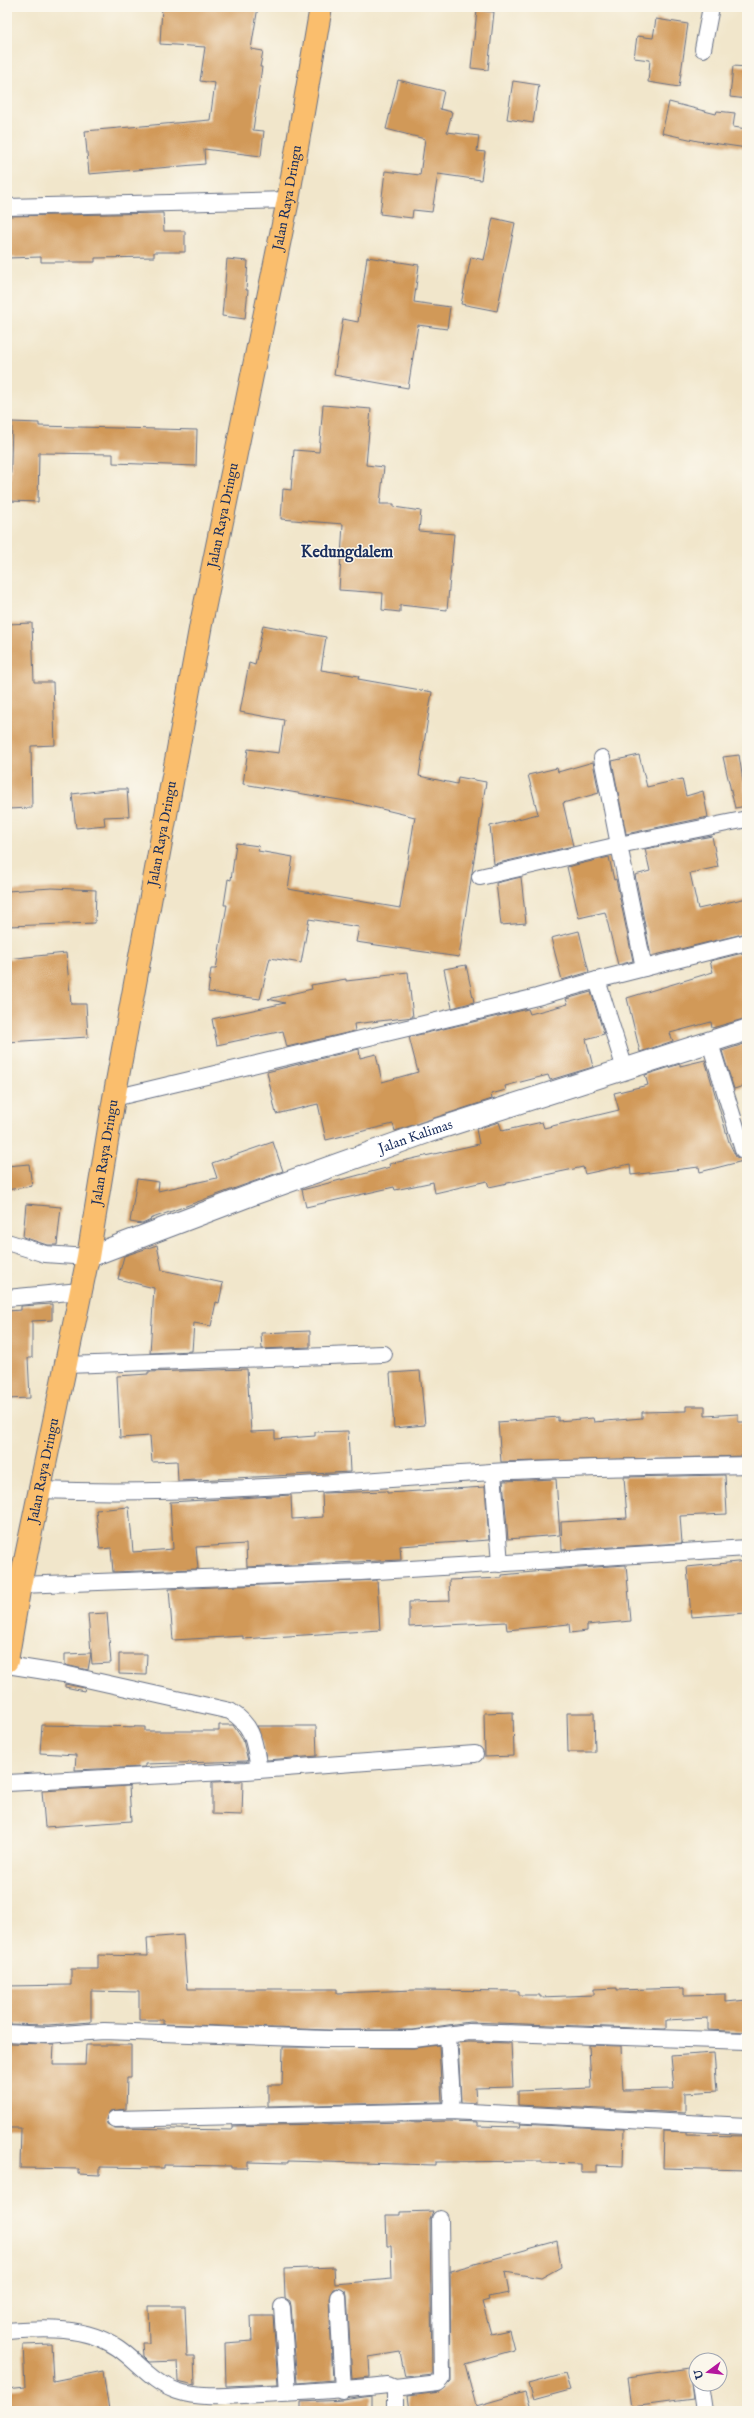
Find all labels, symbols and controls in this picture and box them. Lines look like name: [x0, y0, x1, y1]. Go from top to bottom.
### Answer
street label: Jalan Raya Dringu: [268, 144, 306, 254]
street label: Jalan Raya Dringu: [203, 461, 243, 571]
district label: Kedungdalem: [301, 543, 394, 563]
street label: Jalan Raya Dringu: [144, 779, 181, 890]
street label: Jalan Raya Dringu: [87, 1098, 123, 1209]
street label: Jalan Kalimas: [374, 1116, 455, 1159]
street label: Jalan Raya Dringu: [24, 1416, 63, 1527]
north arrow: [688, 2352, 728, 2392]
text: U: [691, 2367, 708, 2382]

